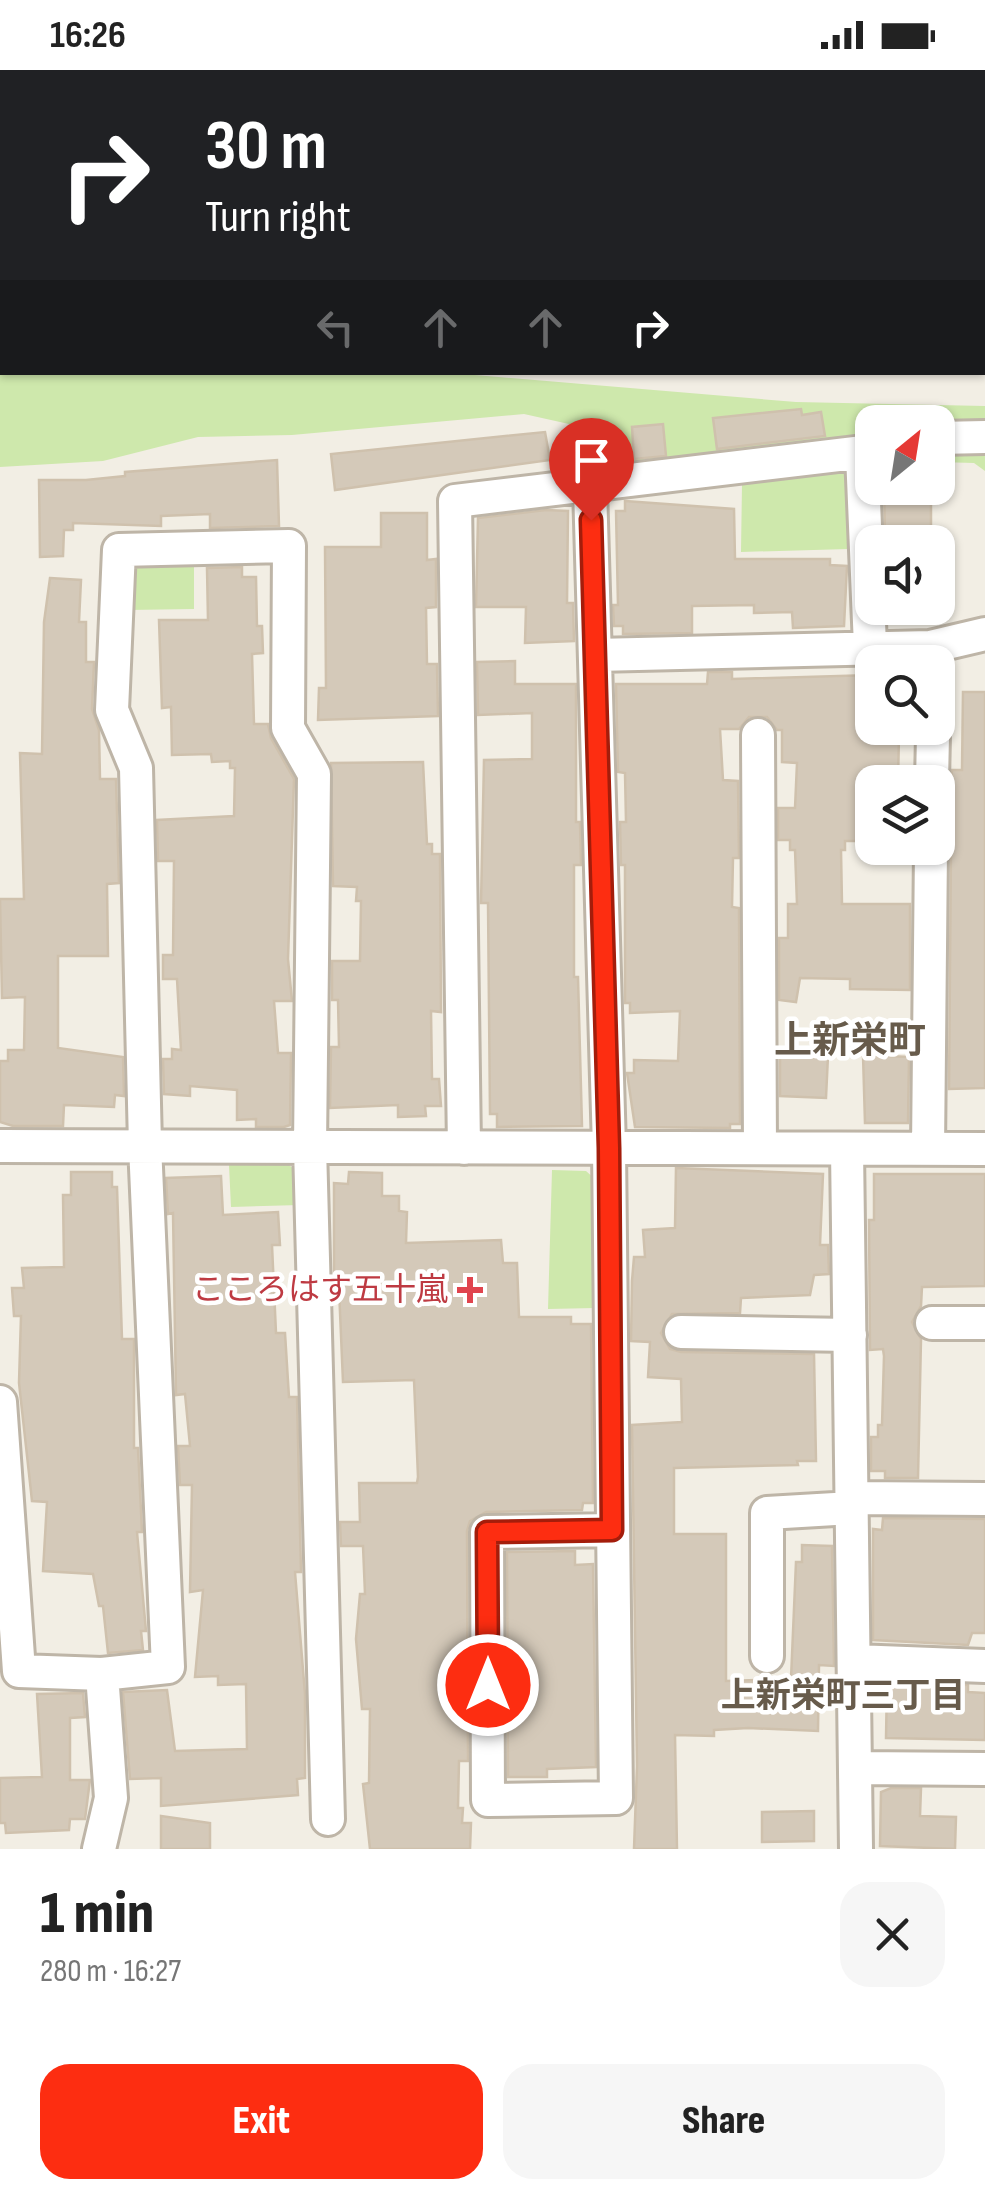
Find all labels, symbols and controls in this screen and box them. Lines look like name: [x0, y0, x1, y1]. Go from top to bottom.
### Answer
text: 16:26: [50, 13, 126, 58]
text: 30 m: [205, 105, 327, 189]
icon: right: [40, 110, 170, 240]
text: Turn right: [205, 190, 351, 245]
icon: left: [308, 300, 363, 355]
icon: ahead: [413, 300, 468, 355]
icon: ahead: [518, 300, 573, 355]
icon: right: [623, 300, 678, 355]
north arrow: [855, 405, 955, 505]
map controls: [855, 405, 955, 865]
pin: [549, 418, 634, 521]
icon: arrive: [564, 433, 619, 488]
button: sound: [855, 525, 955, 625]
button: search: [855, 645, 955, 745]
button: layers: [855, 765, 955, 865]
district label: 上新栄町: [774, 1019, 926, 1064]
place label: こころはす五十嵐: [192, 1271, 448, 1310]
marker: こころはす五十嵐: [457, 1277, 483, 1303]
position arrow: [436, 1633, 540, 1737]
district label: 上新栄町三丁目: [720, 1675, 966, 1718]
text: 1 min: [40, 1878, 154, 1950]
button: close: [840, 1882, 945, 1987]
text: 280 m · 16:27: [40, 1952, 181, 1991]
button: Exit: [40, 2064, 483, 2179]
button: Share: [503, 2064, 945, 2179]

